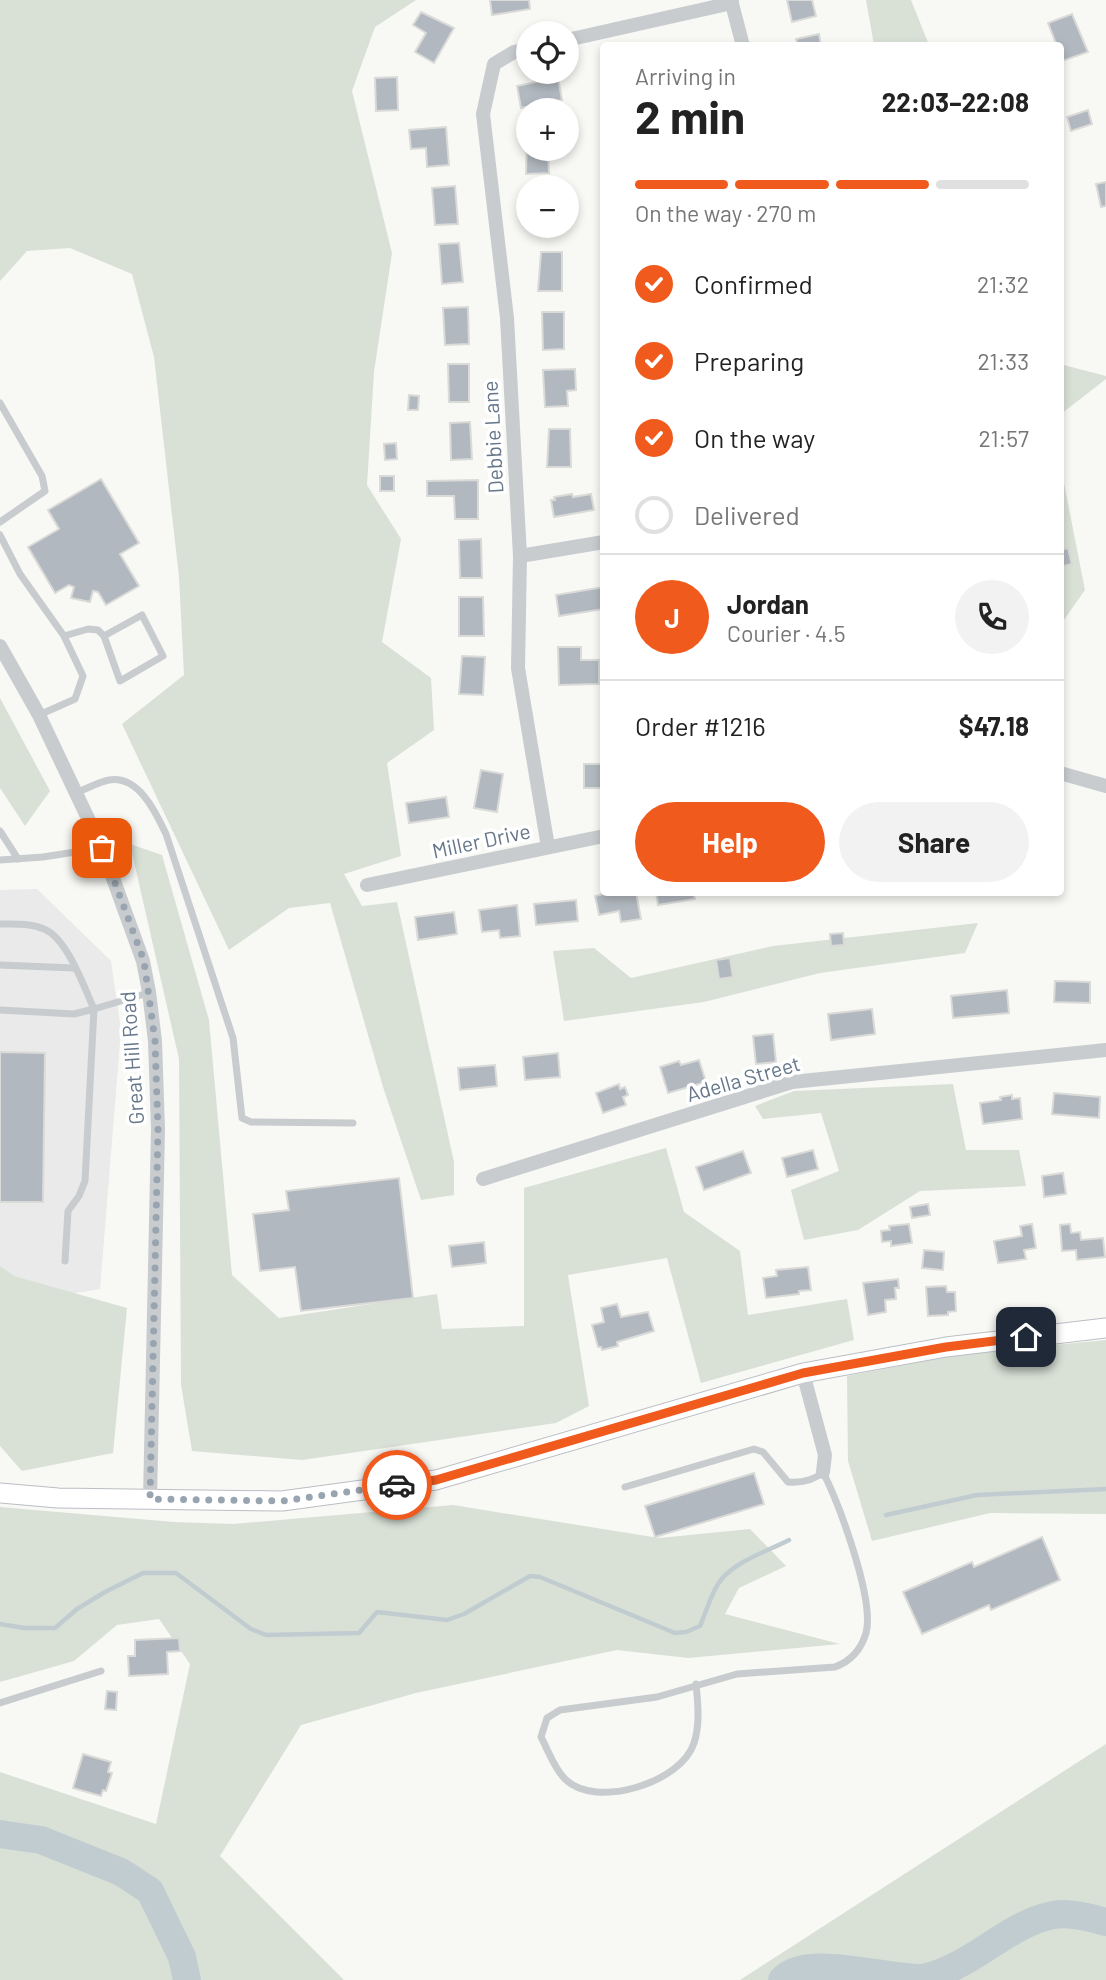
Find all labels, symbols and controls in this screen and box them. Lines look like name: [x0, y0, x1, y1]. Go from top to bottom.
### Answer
map controls: [516, 21, 579, 238]
button: locate: [516, 21, 579, 84]
text: Arriving in: [635, 62, 736, 90]
text: 22:03–22:08: [882, 86, 1029, 117]
text: 2 min: [635, 88, 745, 143]
button: +: [516, 98, 579, 161]
button: −: [516, 175, 579, 238]
text: On the way · 270 m: [635, 199, 816, 227]
icon: check: [635, 265, 673, 303]
text: Confirmed: [694, 268, 813, 299]
text: 21:32: [977, 270, 1029, 298]
icon: check: [635, 342, 673, 380]
text: Preparing: [694, 345, 804, 376]
text: 21:33: [977, 347, 1029, 375]
street label: Debbie Lane: [477, 380, 507, 494]
icon: check: [635, 419, 673, 457]
text: On the way: [694, 422, 815, 453]
text: 21:57: [978, 424, 1029, 452]
text: Delivered: [694, 499, 800, 530]
button: phone: [955, 580, 1029, 654]
text: Jordan: [727, 588, 809, 619]
text: J: [664, 602, 680, 633]
text: Courier · 4.5: [727, 619, 846, 647]
text: Order #1216: [635, 710, 766, 741]
text: $47.18: [959, 710, 1029, 741]
button: Help: [635, 802, 825, 882]
button: Share: [839, 802, 1029, 882]
street label: Miller Drive: [430, 817, 532, 863]
pin: [72, 818, 132, 878]
icon: bag: [83, 829, 121, 867]
street label: Great Hill Road: [114, 991, 148, 1125]
street label: Adella Street: [683, 1050, 803, 1106]
pin: [996, 1307, 1056, 1367]
icon: home: [1007, 1318, 1045, 1356]
courier: [362, 1450, 432, 1520]
icon: car: [378, 1466, 416, 1504]

